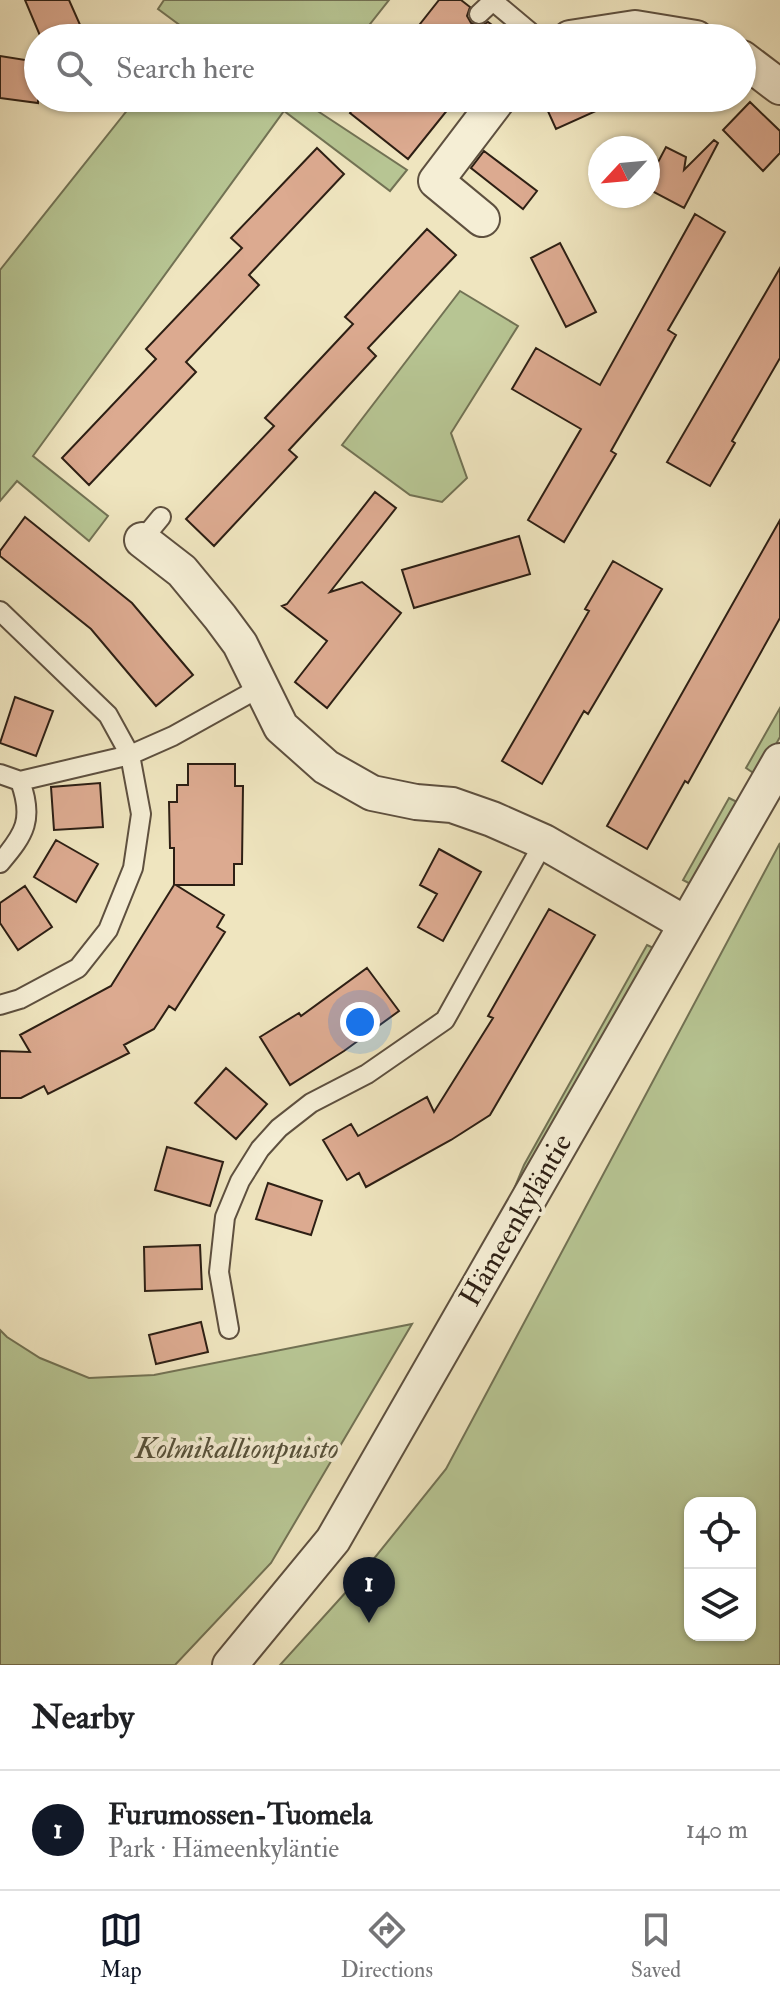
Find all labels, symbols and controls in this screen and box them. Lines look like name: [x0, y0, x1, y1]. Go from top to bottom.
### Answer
search box: [24, 24, 756, 112]
icon: search: [52, 46, 96, 90]
text: Search here: [116, 50, 255, 87]
north arrow: [588, 136, 660, 208]
your location: [340, 1002, 380, 1042]
street label: Hämeenkyläntie: [452, 1127, 580, 1313]
park label: Kolmikallionpuisto: [133, 1430, 339, 1467]
map controls: [684, 1497, 756, 1641]
button: locate: [684, 1497, 756, 1569]
pin: 1: [343, 1557, 395, 1623]
button: layers: [684, 1569, 756, 1641]
text: Nearby: [32, 1696, 134, 1739]
text: Furumossen-Tuomela: [108, 1796, 372, 1833]
text: 1: [53, 1814, 63, 1846]
text: 140 m: [686, 1814, 748, 1846]
text: Park · Hämeenkyläntie: [108, 1833, 339, 1865]
tab: Map: [99, 1908, 143, 1984]
tab: Directions: [341, 1908, 433, 1984]
tab: Saved: [631, 1908, 681, 1984]

